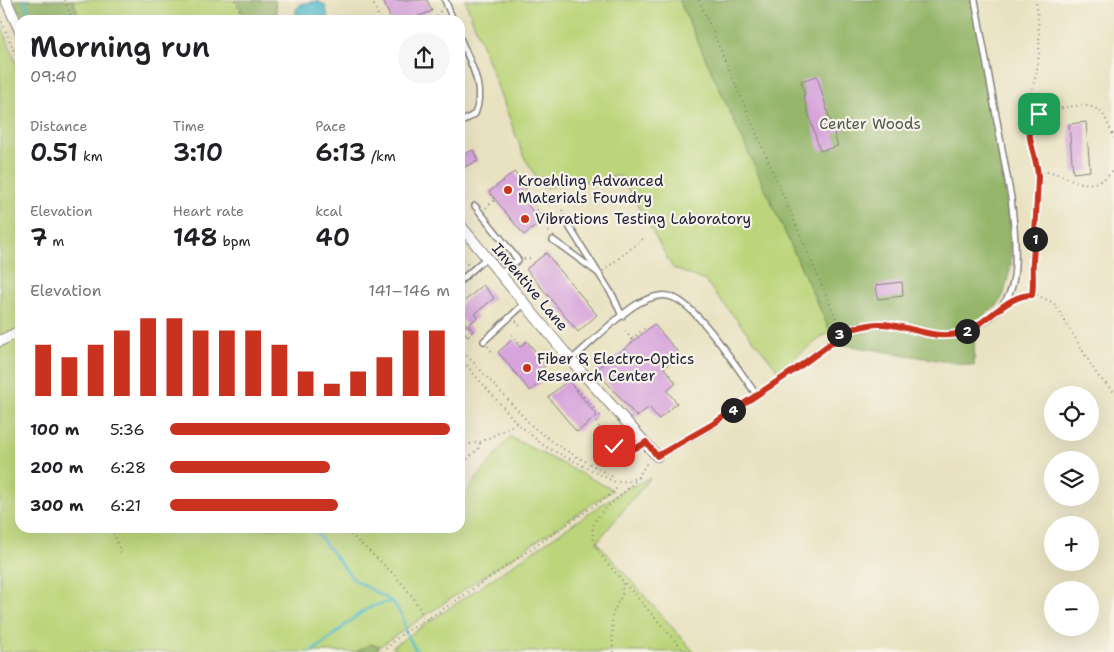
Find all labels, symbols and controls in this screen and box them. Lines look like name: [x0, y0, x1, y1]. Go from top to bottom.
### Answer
text: Morning run: [30, 28, 210, 66]
button: share: [398, 32, 450, 84]
text: 09:40: [30, 66, 77, 87]
pin: [1018, 93, 1060, 135]
icon: arrive: [1025, 100, 1053, 128]
park label: Center Woods: [819, 114, 921, 134]
text: Distance: [30, 117, 87, 135]
text: Time: [173, 117, 205, 135]
text: Pace: [315, 117, 346, 135]
text: 0.51: [30, 135, 78, 169]
text: 3:10: [173, 135, 223, 169]
text: 6:13: [315, 135, 366, 169]
text: km: [78, 147, 103, 165]
text: /km: [366, 147, 396, 165]
place label: Kroehling Advanced Materials Foundry: [518, 171, 664, 208]
marker: Kroehling Advanced Materials Foundry: [502, 184, 514, 196]
text: Elevation: [30, 202, 93, 220]
text: Heart rate: [173, 202, 244, 220]
text: kcal: [315, 202, 343, 220]
place label: Vibrations Testing Laboratory: [535, 209, 751, 229]
marker: Vibrations Testing Laboratory: [519, 213, 531, 225]
text: 7: [30, 220, 48, 254]
text: 148: [173, 220, 218, 254]
text: 40: [315, 220, 350, 254]
pin: 1: [1022, 226, 1048, 252]
text: 1: [1032, 230, 1039, 248]
text: m: [48, 232, 64, 250]
text: bpm: [218, 232, 251, 250]
street label: Inventive Lane: [487, 239, 573, 335]
text: Elevation: [30, 280, 102, 301]
text: 141–146 m: [368, 280, 450, 301]
pin: 2: [954, 318, 980, 344]
pin: 3: [826, 322, 852, 346]
text: 2: [963, 322, 972, 340]
text: 3: [835, 325, 844, 343]
place label: Fiber & Electro-Optics Research Center: [537, 349, 694, 386]
marker: Fiber & Electro-Optics Research Center: [521, 362, 533, 374]
map controls: [1044, 386, 1099, 636]
button: locate: [1044, 386, 1099, 441]
pin: 4: [720, 398, 746, 422]
text: 4: [729, 401, 738, 419]
text: 100 m: [30, 419, 79, 440]
text: 5:36: [110, 419, 145, 440]
pin: [593, 425, 635, 467]
icon: check: [600, 432, 628, 460]
button: layers: [1044, 451, 1099, 506]
text: 200 m: [30, 457, 83, 478]
text: 6:28: [110, 457, 146, 478]
text: 300 m: [30, 495, 84, 516]
text: 6:21: [110, 495, 141, 516]
button: +: [1044, 516, 1099, 571]
button: −: [1044, 581, 1099, 636]

